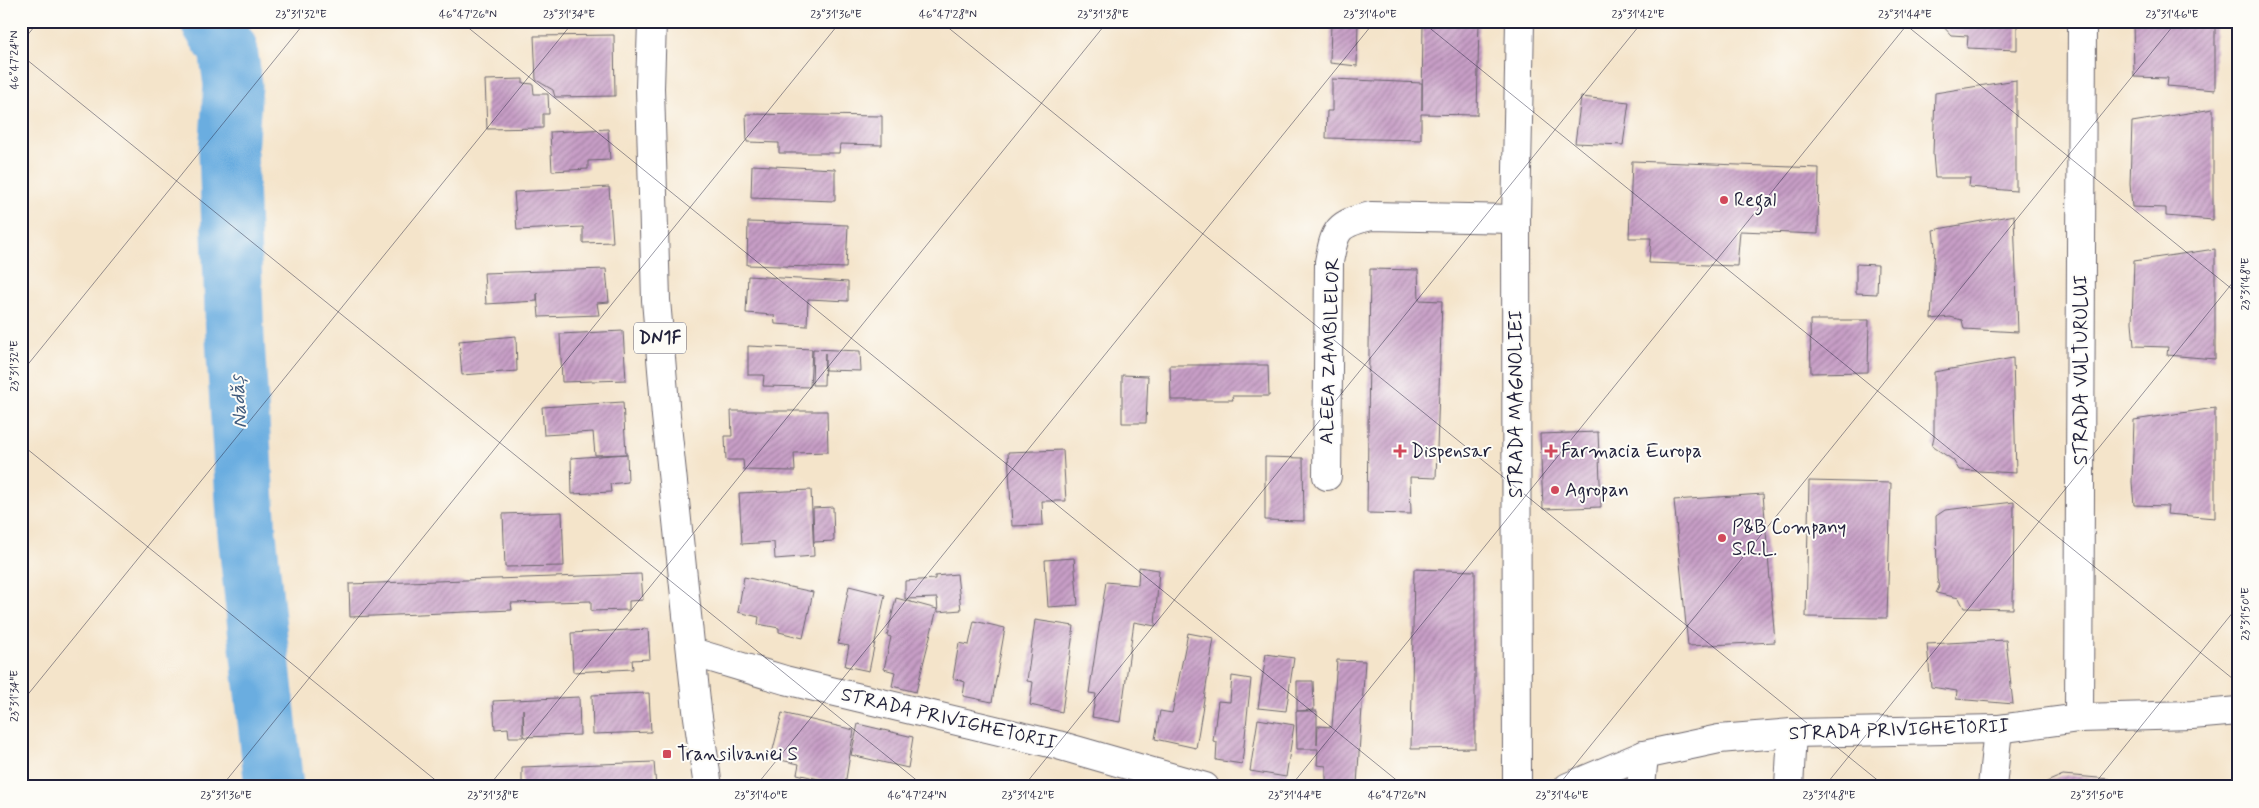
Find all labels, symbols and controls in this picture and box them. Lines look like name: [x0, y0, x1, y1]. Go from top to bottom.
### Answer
text: 23°31'32"E: [275, 7, 327, 23]
text: 46°47'26"N: [439, 7, 497, 23]
text: 23°31'34"E: [543, 7, 595, 23]
text: 23°31'36"E: [810, 7, 862, 23]
text: 46°47'28"N: [919, 7, 977, 23]
text: 23°31'38"E: [1077, 7, 1129, 23]
text: 23°31'40"E: [1343, 7, 1397, 23]
text: 23°31'42"E: [1612, 7, 1664, 23]
text: 23°31'44"E: [1878, 7, 1932, 23]
text: 23°31'46"E: [2145, 7, 2199, 23]
text: 46°47'24"N: [7, 31, 23, 89]
place label: Regal: [1734, 188, 1777, 216]
marker: Regal: [1718, 194, 1730, 206]
street label: ALEEA ZAMBILELOR: [1314, 257, 1346, 445]
text: 23°31'48"E: [2238, 257, 2254, 311]
street label: STRADA VULTURULUI: [2069, 275, 2094, 465]
street label: STRADA MAGNOLIEI: [1504, 310, 1529, 498]
road number: DN1F: [634, 322, 686, 353]
text: 23°31'32"E: [7, 340, 23, 392]
water label: Nadăș: [224, 373, 254, 429]
place label: Dispensar: [1411, 439, 1491, 464]
place label: Farmacia Europa: [1561, 439, 1702, 464]
marker: Dispensar: [1393, 444, 1407, 458]
marker: Farmacia Europa: [1545, 445, 1557, 457]
place label: Agropan: [1565, 478, 1629, 504]
marker: Agropan: [1549, 484, 1561, 496]
place label: P&B Company S.R.L.: [1732, 515, 1846, 562]
marker: P&B Company S.R.L.: [1716, 532, 1728, 544]
text: 23°31'50"E: [2238, 587, 2254, 641]
text: 23°31'34"E: [7, 670, 23, 722]
street label: STRADA PRIVIGHETORII: [839, 682, 1059, 756]
street label: STRADA PRIVIGHETORII: [1788, 714, 2010, 746]
place label: Transilvaniei S: [677, 742, 798, 767]
marker: Transilvaniei S: [661, 748, 673, 760]
text: 23°31'36"E: [200, 788, 252, 804]
text: 23°31'38"E: [467, 788, 519, 804]
text: 23°31'40"E: [734, 788, 788, 804]
text: 46°47'24"N: [888, 788, 946, 804]
text: 23°31'42"E: [1002, 788, 1054, 804]
text: 23°31'44"E: [1268, 788, 1322, 804]
text: 46°47'26"N: [1368, 788, 1426, 804]
text: 23°31'46"E: [1535, 788, 1589, 804]
text: 23°31'48"E: [1802, 788, 1856, 804]
text: 23°31'50"E: [2070, 788, 2124, 804]

